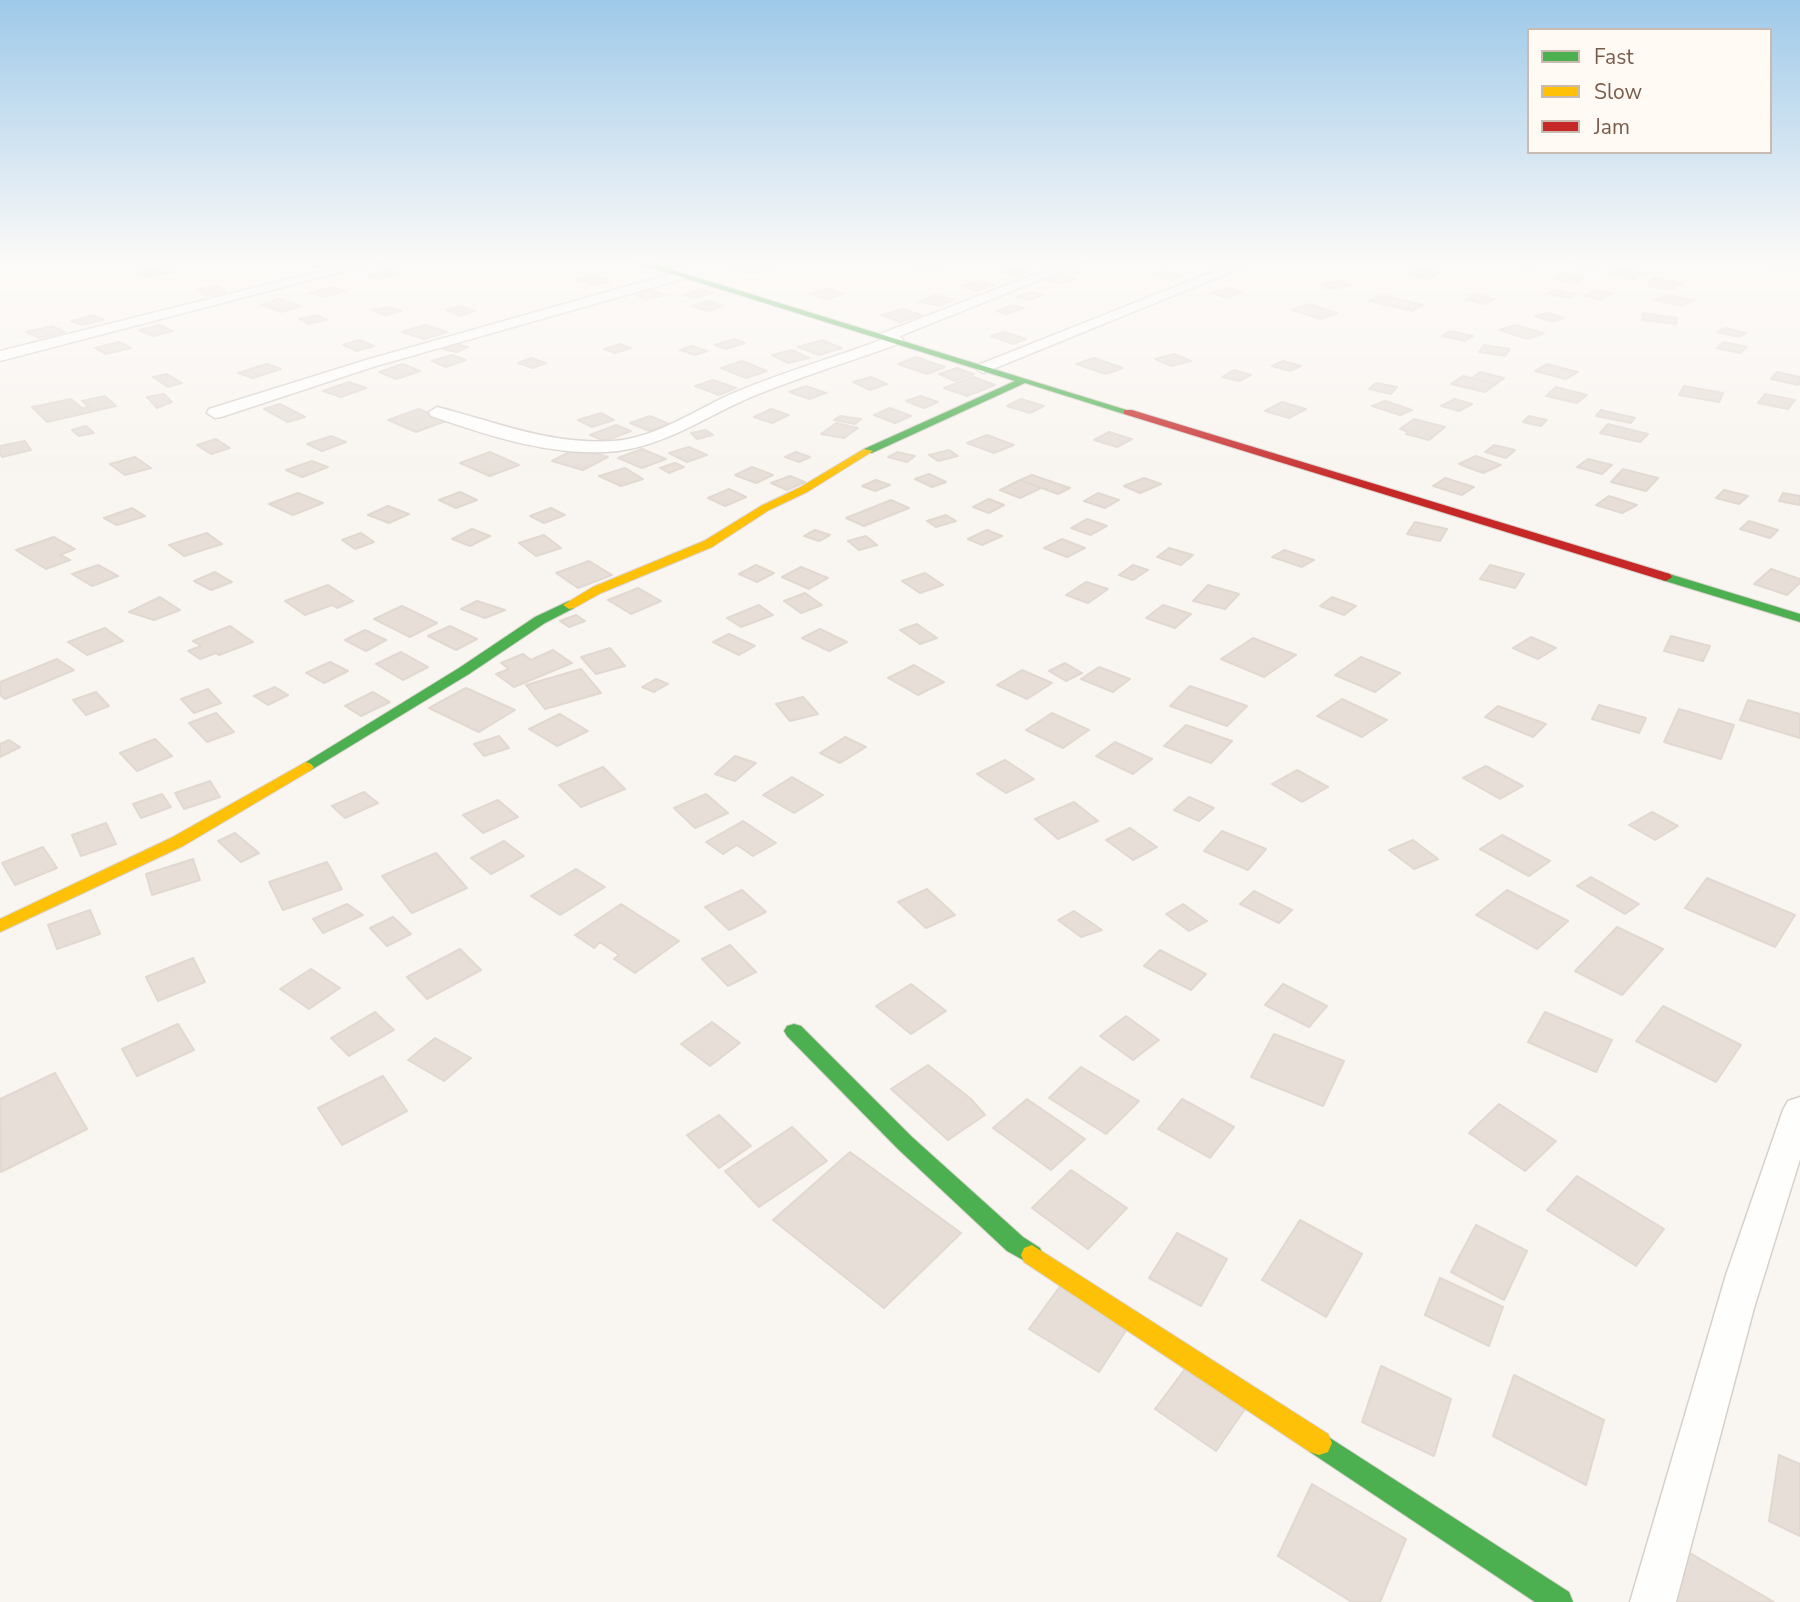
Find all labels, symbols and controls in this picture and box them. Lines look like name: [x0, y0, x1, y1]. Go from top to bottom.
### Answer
legend: [1527, 28, 1772, 154]
text: Fast: [1594, 43, 1634, 71]
text: Slow: [1594, 78, 1642, 106]
text: Jam: [1594, 113, 1630, 141]

